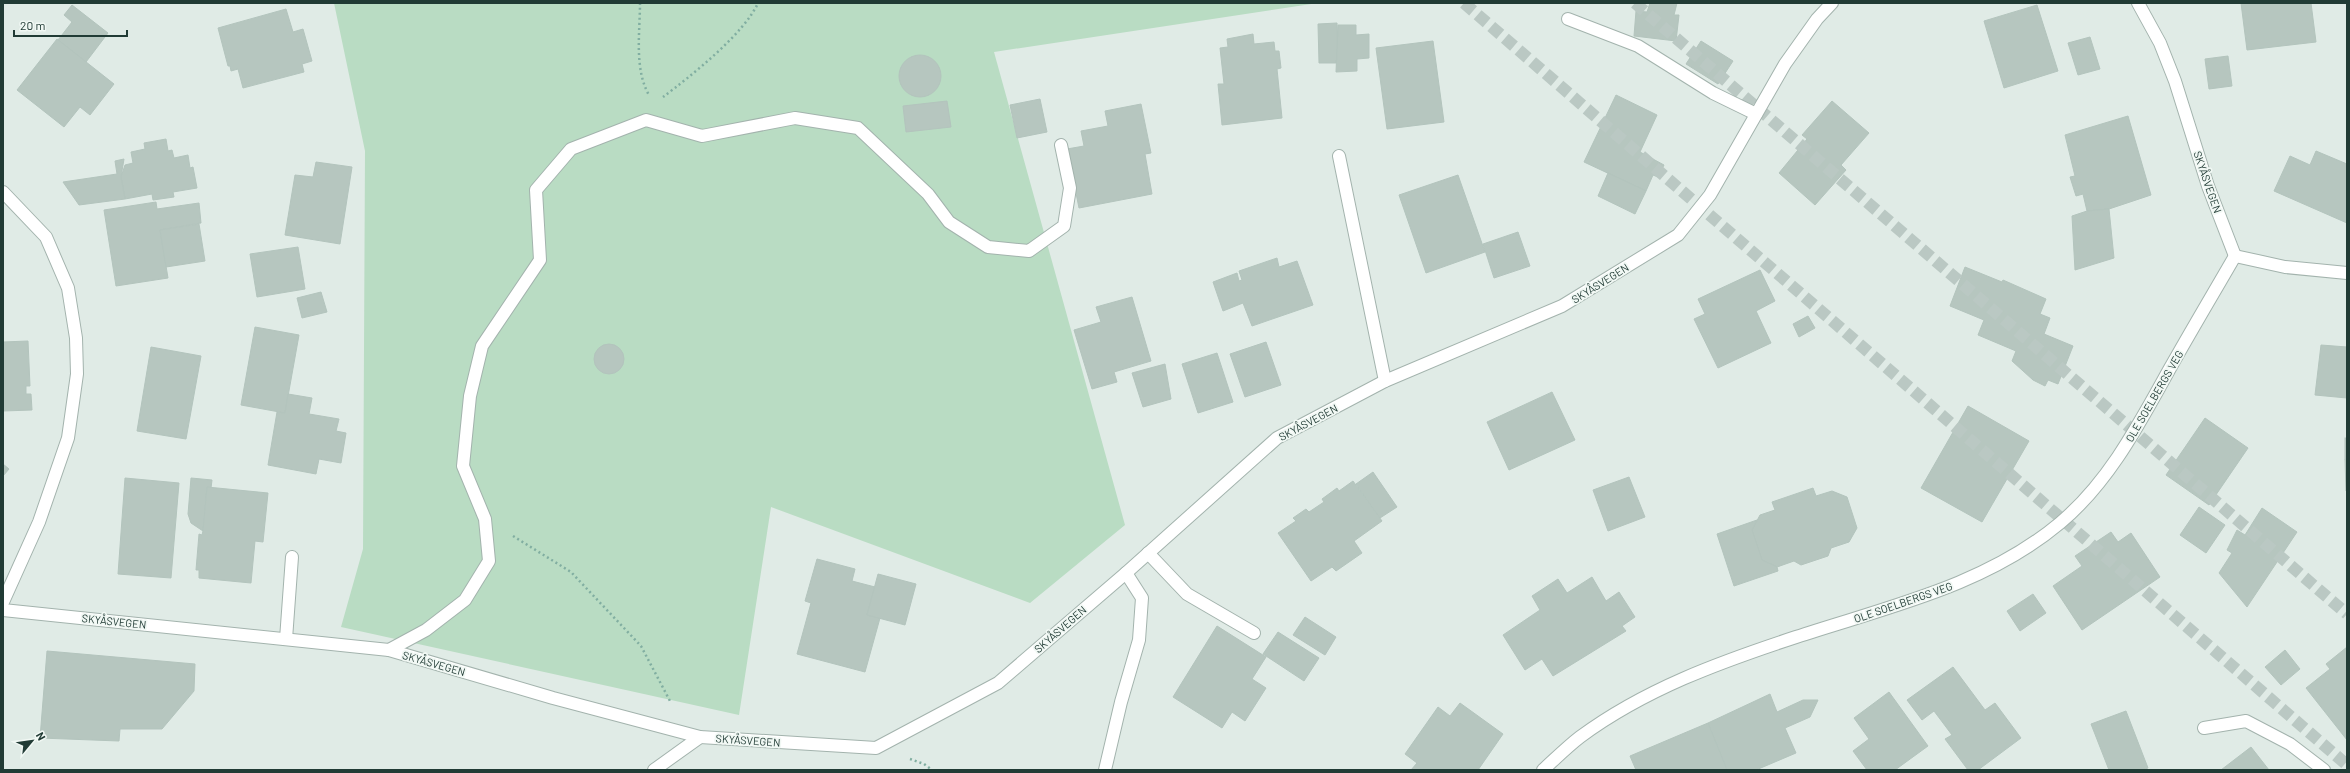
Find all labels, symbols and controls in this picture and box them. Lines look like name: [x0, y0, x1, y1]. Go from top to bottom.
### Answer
scale bar: [14, 12, 127, 38]
text: 20 m: [20, 18, 46, 32]
street label: SKYÅSVEGEN: [2191, 149, 2226, 215]
street label: SKYÅSVEGEN: [1568, 259, 1631, 306]
street label: OLE SOELBERGS VEG: [2122, 348, 2186, 444]
street label: SKYÅSVEGEN: [1276, 400, 1340, 443]
street label: OLE SOELBERGS VEG: [1852, 579, 1954, 625]
street label: SKYÅSVEGEN: [1031, 602, 1089, 655]
street label: SKYÅSVEGEN: [81, 610, 147, 631]
street label: SKYÅSVEGEN: [401, 647, 467, 678]
north arrow: [12, 721, 52, 761]
text: N: [34, 730, 49, 742]
street label: SKYÅSVEGEN: [715, 730, 781, 749]

